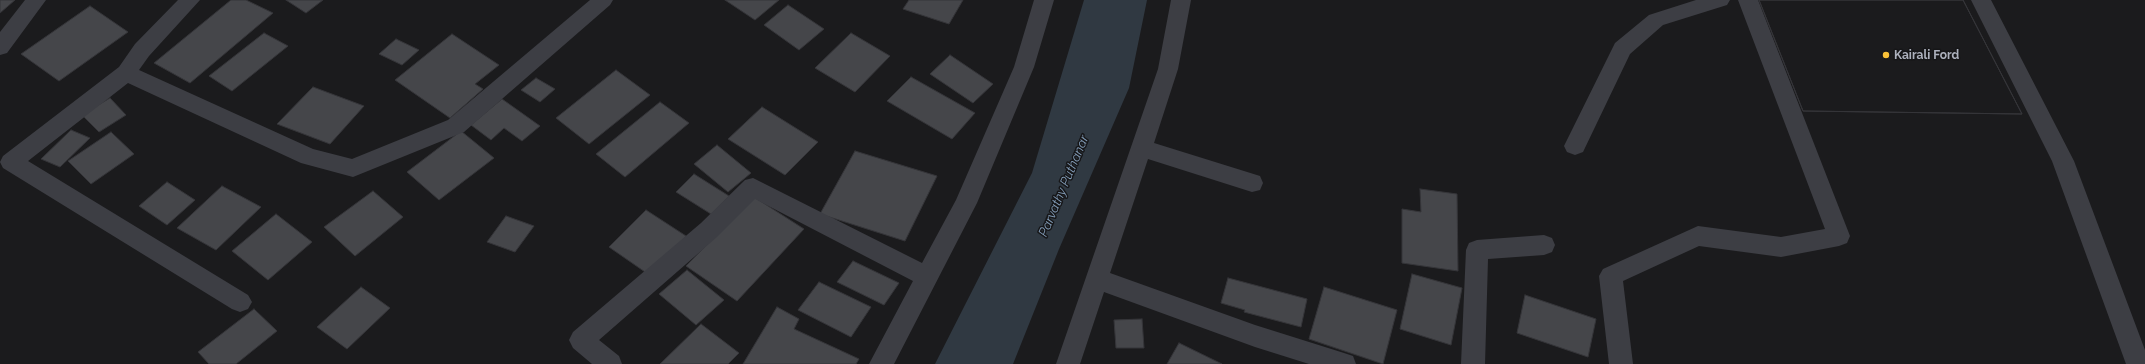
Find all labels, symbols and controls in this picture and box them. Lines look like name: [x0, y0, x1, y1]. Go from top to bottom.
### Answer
place label: Kairali Ford: [1894, 48, 1959, 62]
marker: Kairali Ford: [1881, 50, 1891, 60]
water label: Parvathy Puthanar: [1036, 133, 1092, 239]

